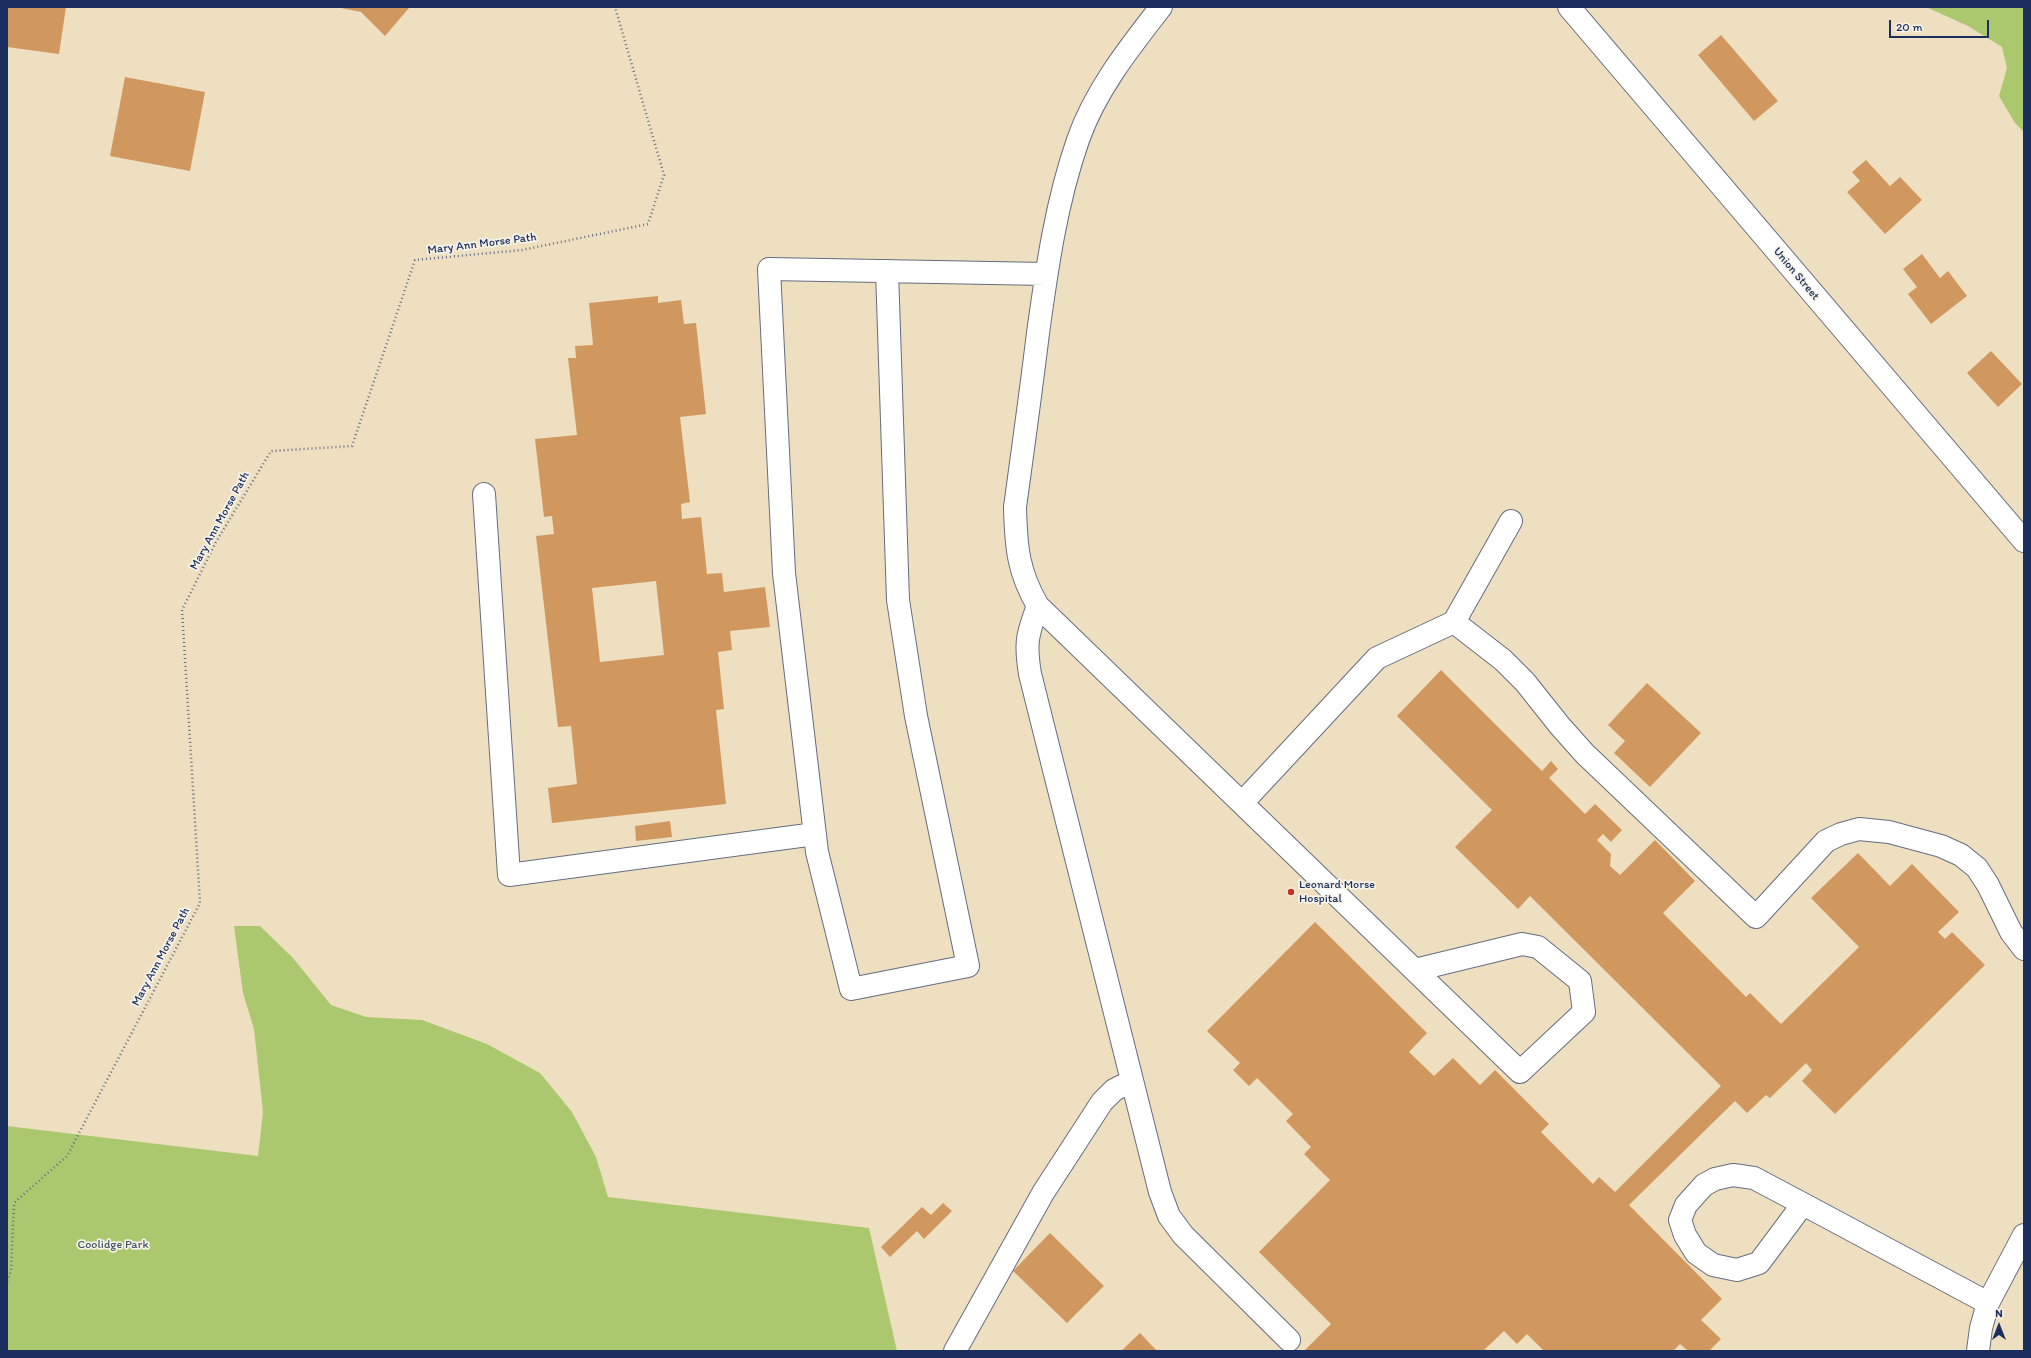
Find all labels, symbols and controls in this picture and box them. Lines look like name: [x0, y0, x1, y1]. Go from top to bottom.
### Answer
scale bar: [1891, 12, 1991, 38]
text: 20 m: [1896, 20, 1923, 34]
street label: Mary Ann Morse Path: [427, 230, 537, 258]
street label: Union Street: [1770, 245, 1822, 303]
street label: Mary Ann Morse Path: [187, 470, 253, 572]
place label: Leonard Morse Hospital: [1299, 878, 1375, 906]
marker: Leonard Morse Hospital: [1286, 887, 1296, 897]
street label: Mary Ann Morse Path: [129, 905, 193, 1009]
park label: Coolidge Park: [77, 1238, 149, 1252]
north arrow: [1979, 1306, 2019, 1346]
text: N: [1995, 1307, 2003, 1320]

